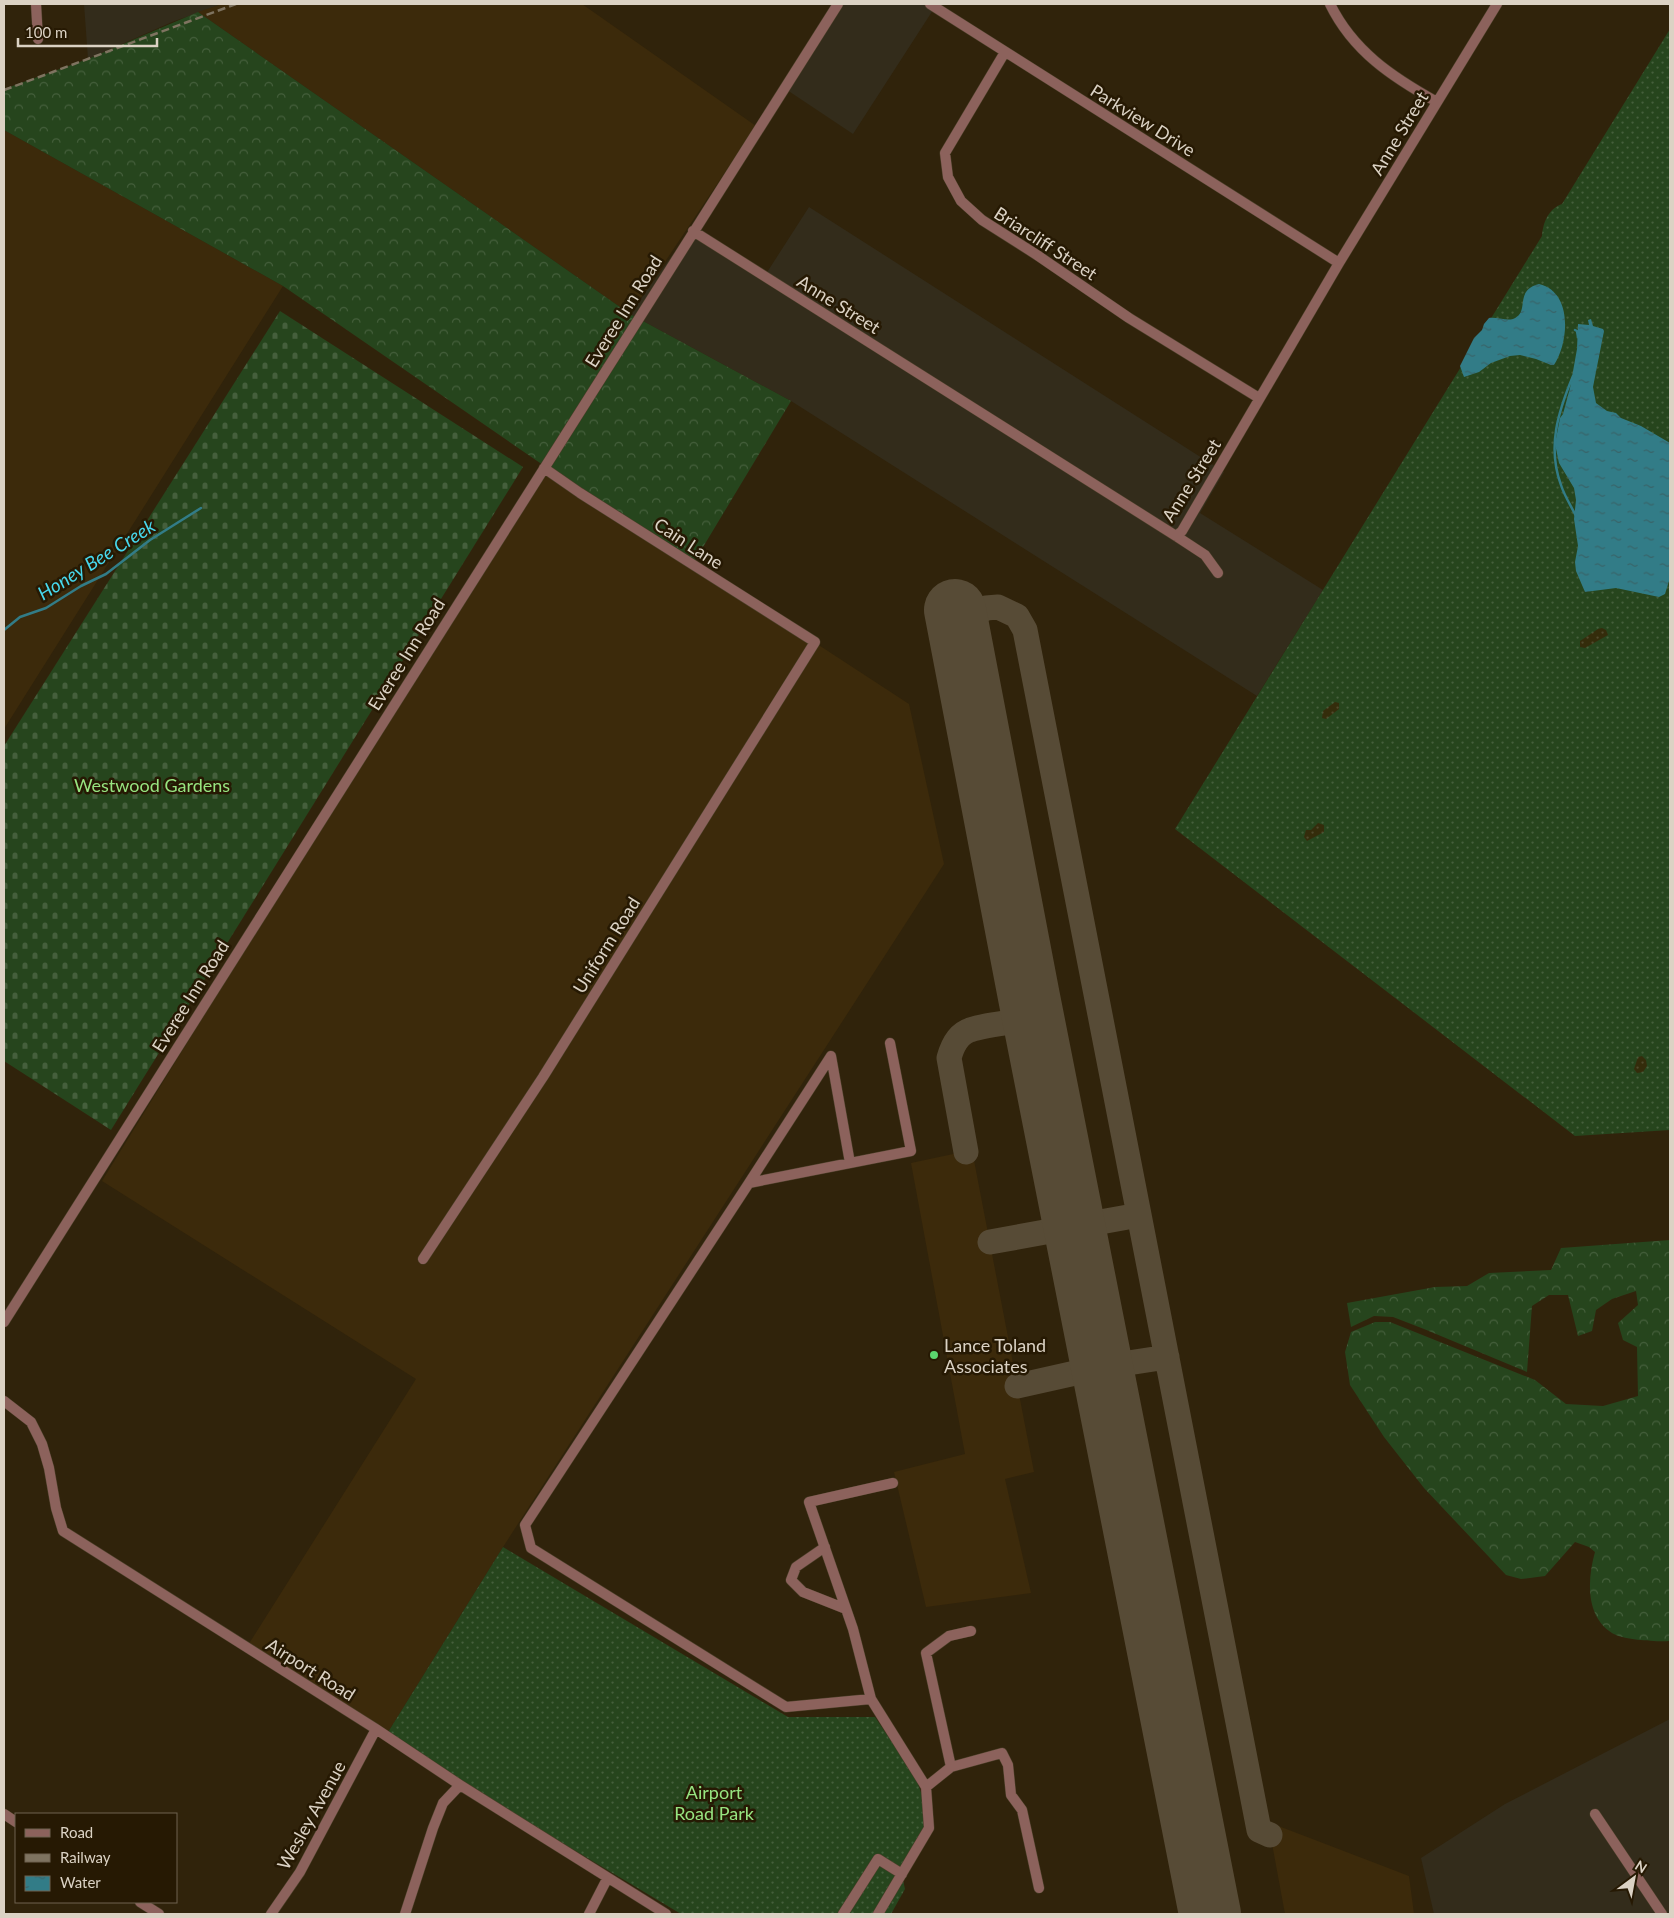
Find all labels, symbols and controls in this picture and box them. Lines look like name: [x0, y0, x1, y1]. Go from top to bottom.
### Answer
scale bar: [18, 15, 156, 47]
text: 100 m: [25, 23, 67, 41]
street label: Parkview Drive: [1087, 79, 1199, 161]
street label: Anne Street: [1365, 87, 1433, 179]
street label: Briarcliff Street: [990, 202, 1102, 285]
street label: Everee Inn Road: [580, 251, 666, 371]
street label: Anne Street: [793, 270, 885, 338]
street label: Anne Street: [1157, 434, 1225, 526]
water label: Honey Bee Creek: [33, 513, 160, 604]
street label: Cain Lane: [650, 513, 728, 573]
street label: Everee Inn Road: [363, 594, 449, 714]
park label: Westwood Gardens: [74, 774, 230, 796]
street label: Uniform Road: [568, 893, 644, 997]
street label: Everee Inn Road: [147, 936, 233, 1056]
place label: Lance Toland Associates: [944, 1334, 1046, 1377]
marker: Lance Toland Associates: [928, 1349, 940, 1361]
street label: Airport Road: [262, 1633, 360, 1705]
street label: Wesley Avenue: [272, 1757, 350, 1873]
park label: Airport Road Park: [674, 1781, 755, 1824]
legend: [15, 1813, 178, 1903]
text: Road: [60, 1823, 93, 1841]
text: Railway: [60, 1848, 111, 1866]
north arrow: [1609, 1853, 1659, 1903]
text: N: [1632, 1856, 1650, 1877]
text: Water: [60, 1873, 101, 1891]

